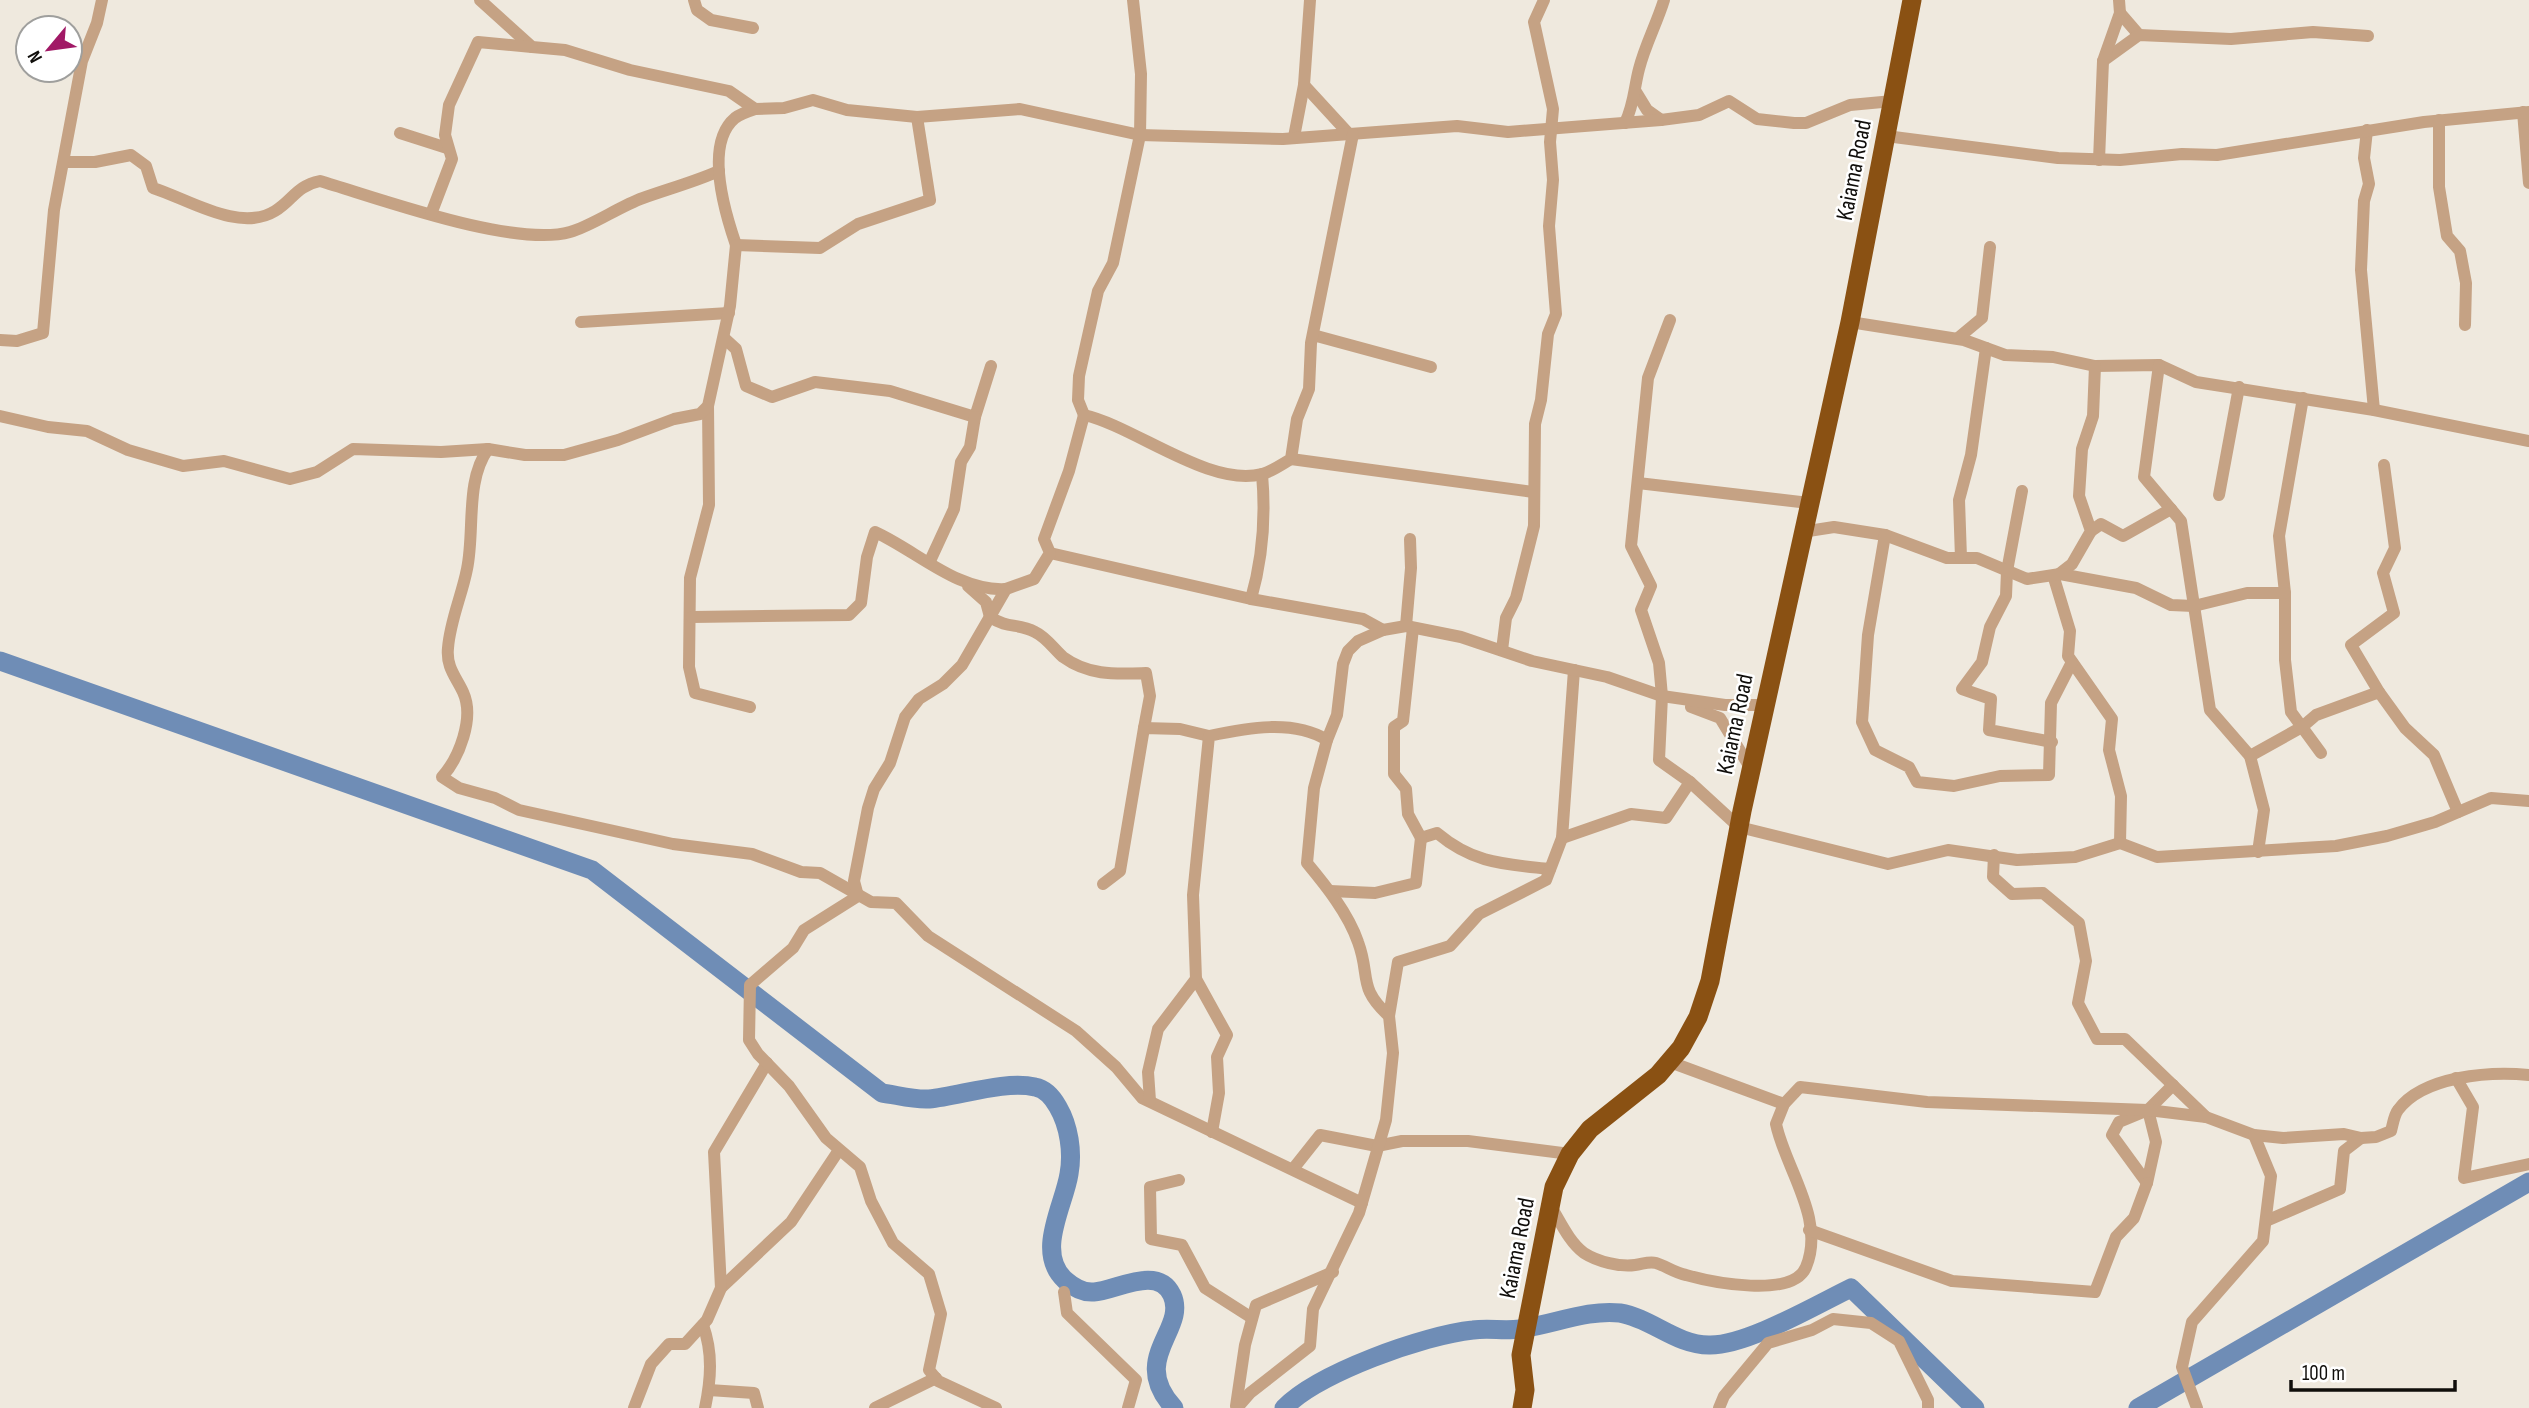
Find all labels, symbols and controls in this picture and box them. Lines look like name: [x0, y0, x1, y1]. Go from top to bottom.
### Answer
north arrow: [14, 14, 84, 84]
text: N: [23, 46, 48, 67]
street label: Kaiama Road: [1830, 117, 1878, 223]
street label: Kaiama Road: [1710, 671, 1760, 777]
street label: Kaiama Road: [1493, 1195, 1541, 1301]
scale bar: [2291, 1348, 2456, 1392]
text: 100 m: [2302, 1361, 2345, 1386]

